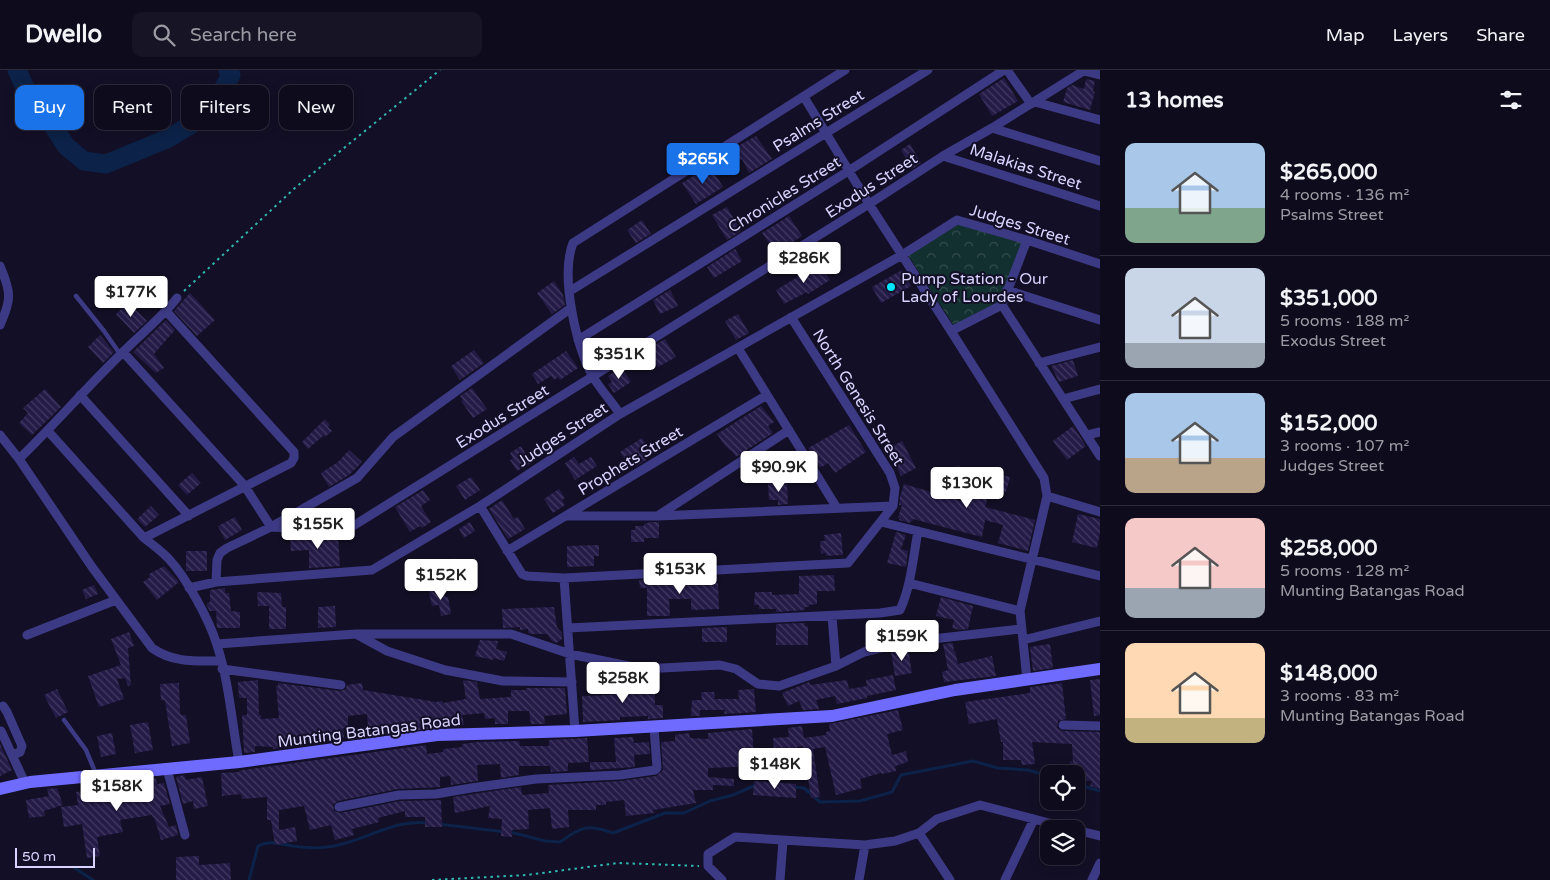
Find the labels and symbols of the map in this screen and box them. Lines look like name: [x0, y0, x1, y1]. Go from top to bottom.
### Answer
street label: Psalms Street: [769, 85, 868, 157]
street label: Malakias Street: [967, 139, 1084, 194]
pin: $265K: [668, 142, 738, 185]
street label: Exodus Street: [822, 149, 921, 223]
street label: Chronicles Street: [724, 152, 845, 238]
street label: Judges Street: [967, 200, 1072, 250]
pin: $286K: [769, 242, 839, 284]
place label: Pump Station - Our Lady of Lourdes: [901, 269, 1049, 307]
pin: $177K: [96, 276, 166, 318]
marker: Pump Station - Our Lady of Lourdes: [885, 281, 897, 293]
street label: North Genesis Street: [808, 325, 908, 470]
pin: $351K: [584, 338, 654, 380]
street label: Exodus Street: [452, 380, 553, 453]
street label: Judges Street: [513, 398, 612, 472]
street label: Prophets Street: [574, 422, 687, 500]
pin: $90.9K: [738, 450, 820, 493]
pin: $130K: [932, 466, 1002, 509]
pin: $155K: [283, 508, 353, 550]
pin: $153K: [645, 552, 715, 595]
pin: $152K: [406, 558, 476, 601]
pin: $159K: [867, 620, 937, 662]
pin: $258K: [588, 662, 658, 704]
street label: Munting Batangas Road: [276, 710, 462, 752]
pin: $148K: [740, 748, 810, 790]
pin: $158K: [82, 770, 152, 812]
scale bar: [15, 845, 95, 868]

